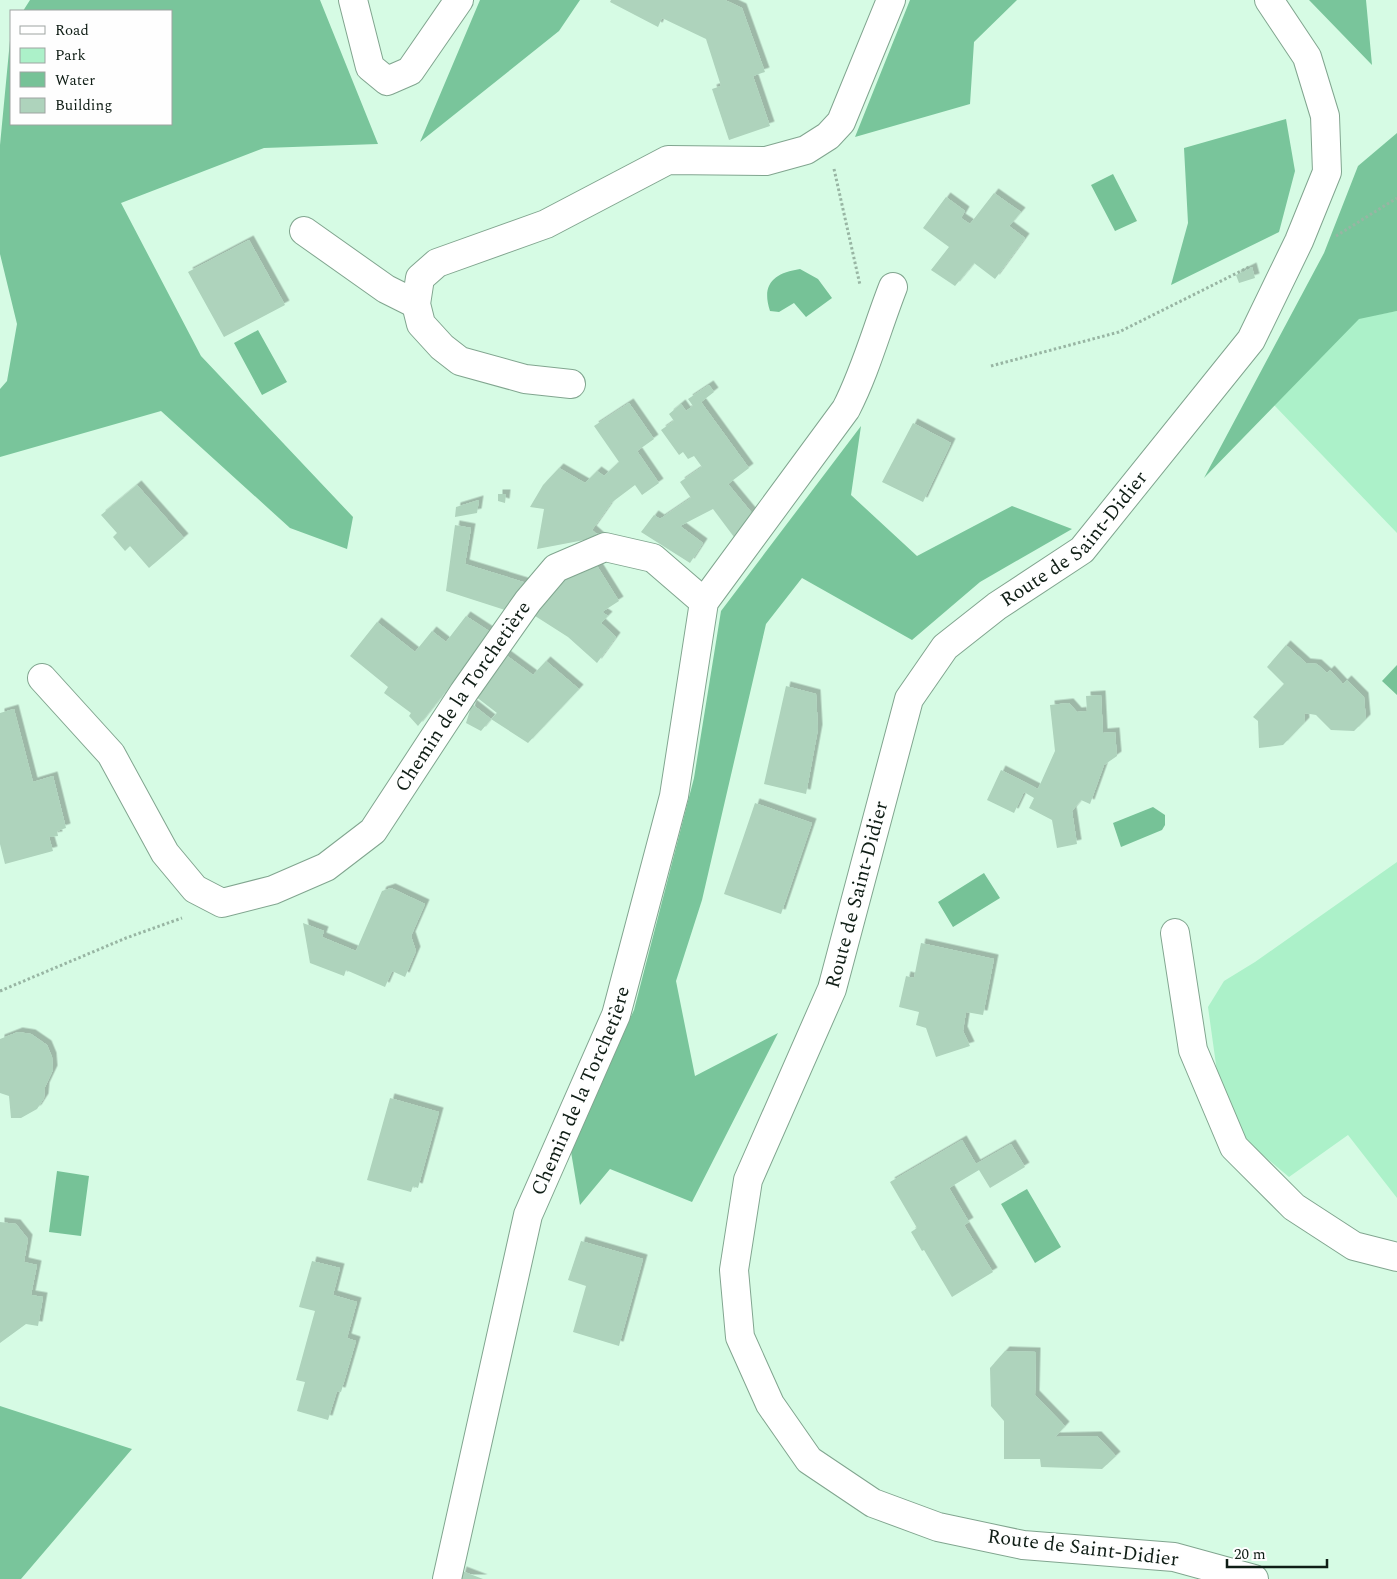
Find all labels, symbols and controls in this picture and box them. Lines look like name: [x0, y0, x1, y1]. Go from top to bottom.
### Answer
legend: [10, 10, 172, 125]
text: Road: [55, 19, 89, 42]
text: Park: [55, 44, 86, 67]
text: Water: [55, 69, 95, 92]
text: Building: [55, 94, 112, 117]
street label: Route de Saint-Didier: [994, 464, 1155, 615]
street label: Chemin de la Torchetière: [387, 595, 539, 798]
street label: Route de Saint-Didier: [818, 798, 896, 992]
street label: Chemin de la Torchetière: [523, 983, 638, 1200]
street label: Route de Saint-Didier: [986, 1521, 1180, 1575]
scale bar: [1227, 1536, 1327, 1568]
text: 20 m: [1234, 1543, 1266, 1566]

